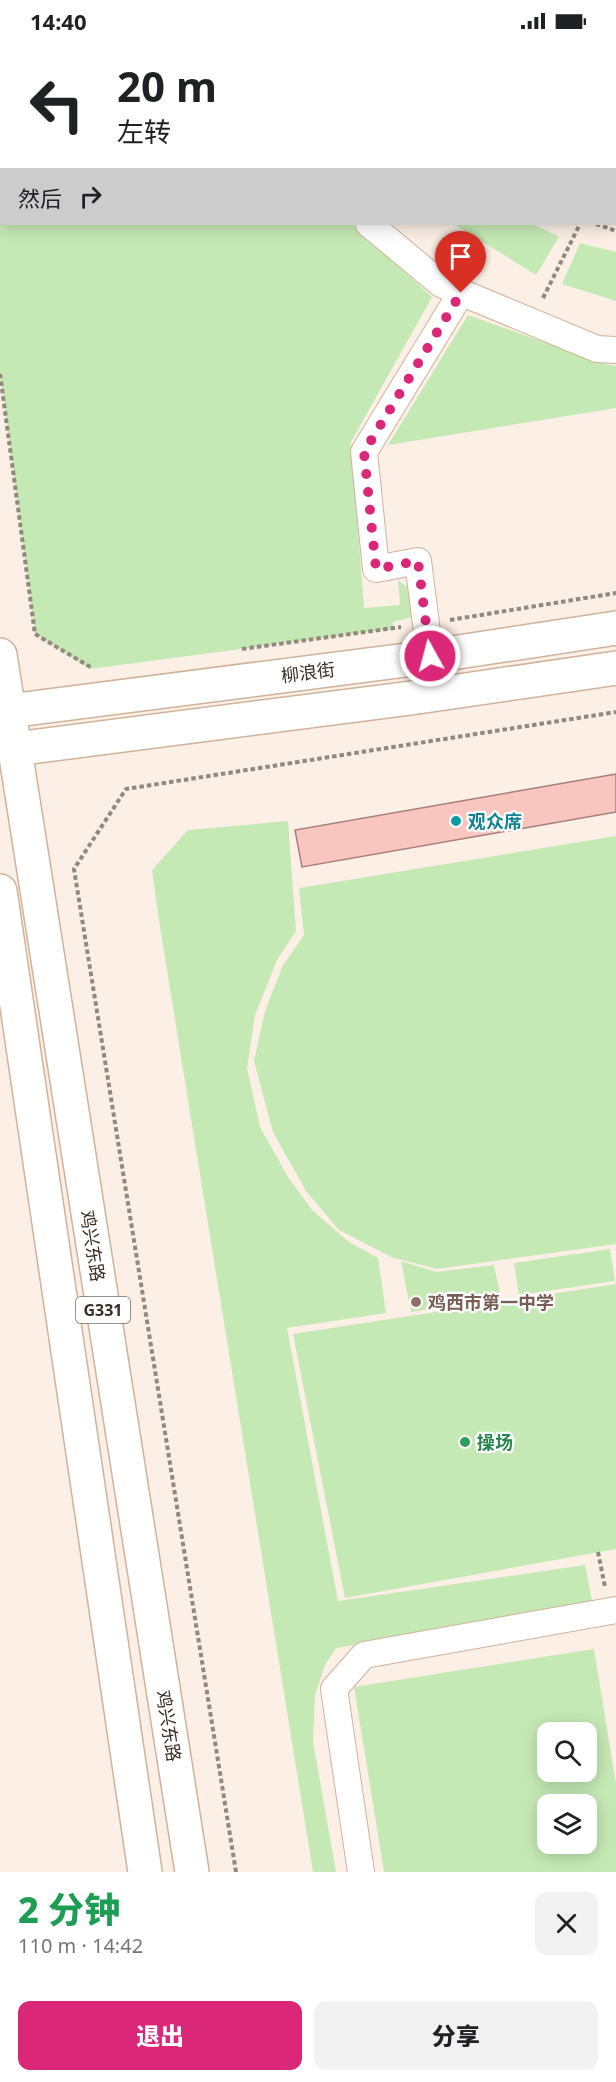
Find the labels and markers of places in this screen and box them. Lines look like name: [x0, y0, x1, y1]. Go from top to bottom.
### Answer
pin: [435, 231, 486, 293]
place label: 观众席: [468, 809, 522, 833]
marker: 观众席: [449, 814, 463, 828]
place label: 鸡西市第一中学: [428, 1290, 554, 1314]
marker: 鸡西市第一中学: [409, 1295, 423, 1309]
place label: 操场: [477, 1430, 513, 1454]
marker: 操场: [458, 1435, 472, 1449]

